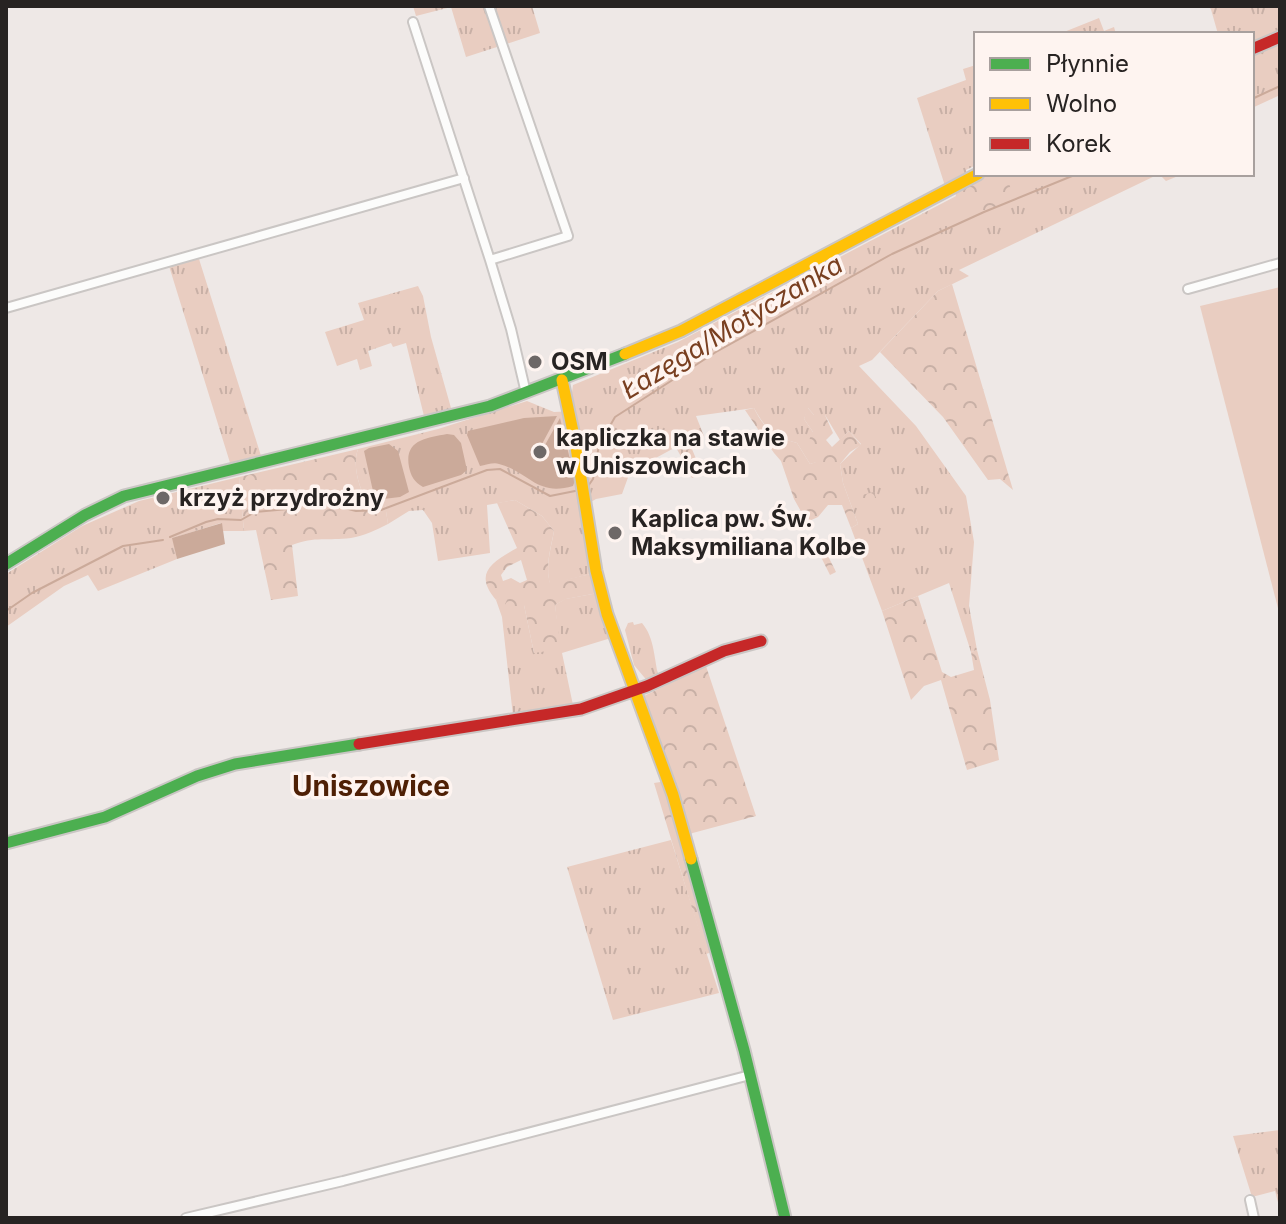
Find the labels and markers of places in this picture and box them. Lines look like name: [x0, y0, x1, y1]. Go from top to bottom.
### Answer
place label: OSM: [551, 347, 608, 376]
marker: OSM: [526, 353, 544, 371]
place label: kapliczka na stawie w Uniszowicach: [556, 423, 785, 480]
marker: kapliczka na stawie w Uniszowicach: [531, 443, 549, 461]
place label: krzyż przydrożny: [179, 483, 385, 512]
marker: krzyż przydrożny: [154, 489, 172, 507]
place label: Kaplica pw. Św. Maksymiliana Kolbe: [631, 504, 866, 561]
marker: Kaplica pw. Św. Maksymiliana Kolbe: [606, 524, 624, 542]

